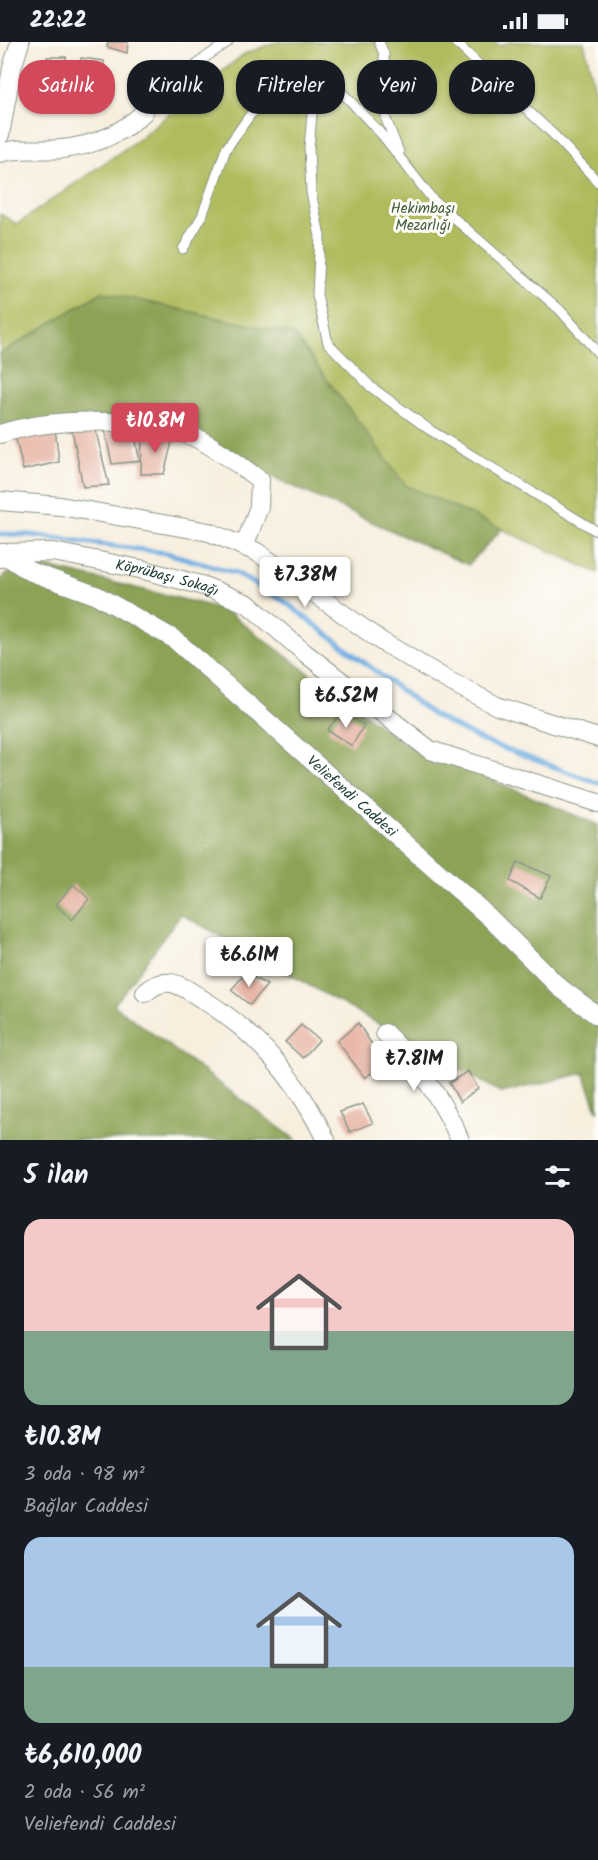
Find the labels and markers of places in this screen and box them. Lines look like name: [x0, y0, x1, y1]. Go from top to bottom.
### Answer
pin: ₺10.8M: [106, 403, 204, 454]
pin: ₺7.38M: [256, 557, 354, 608]
pin: ₺6.52M: [297, 678, 395, 729]
pin: ₺6.61M: [200, 937, 298, 988]
pin: ₺7.81M: [365, 1041, 463, 1092]

